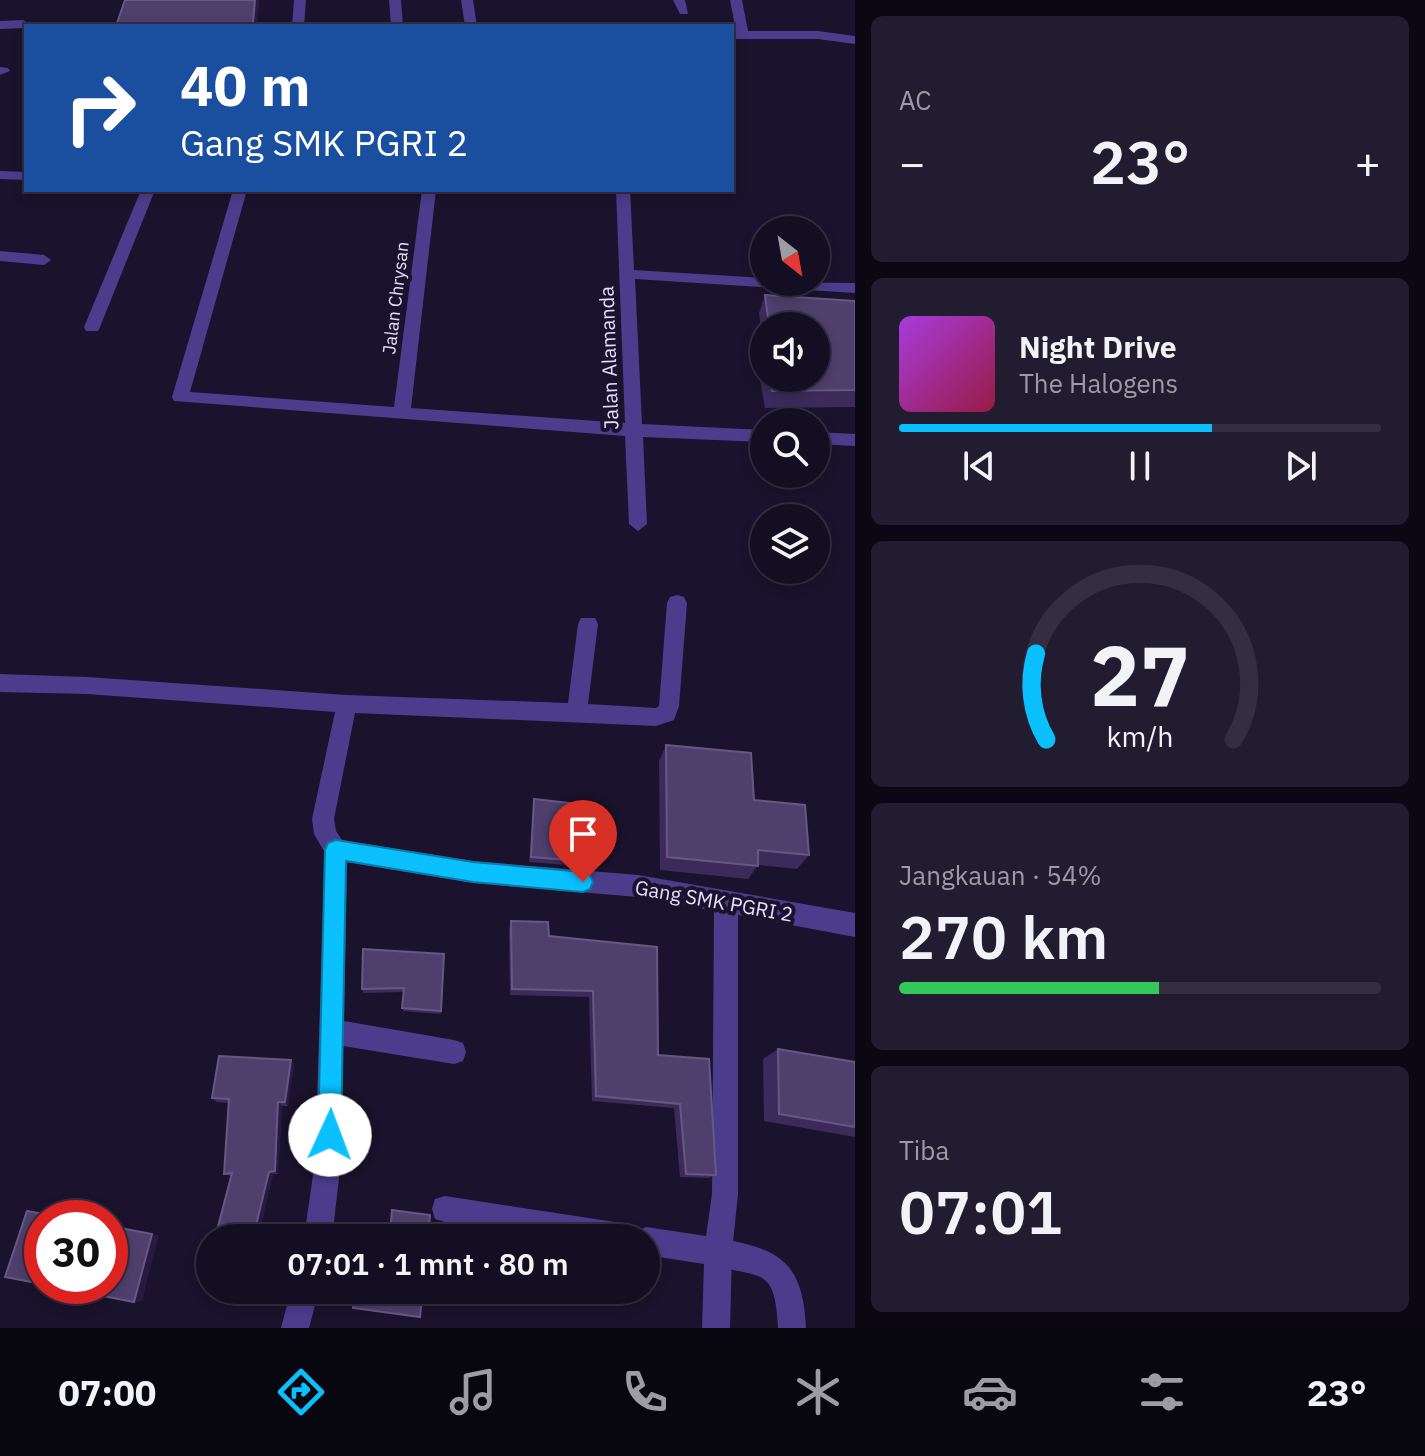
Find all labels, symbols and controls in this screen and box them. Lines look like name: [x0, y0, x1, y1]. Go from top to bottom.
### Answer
text: 40 m: [180, 49, 310, 121]
icon: right: [48, 56, 152, 160]
text: AC: [899, 83, 931, 117]
text: Gang SMK PGRI 2: [180, 119, 468, 166]
text: 23°: [1090, 122, 1190, 201]
text: −: [899, 134, 925, 191]
text: +: [1355, 134, 1381, 191]
north arrow: [750, 216, 830, 296]
map controls: [750, 216, 830, 584]
street label: Jalan Chrysan: [377, 240, 414, 356]
street label: Jalan Alamanda: [592, 285, 625, 430]
button: sound: [750, 312, 830, 392]
text: Night Drive: [1019, 327, 1177, 366]
text: The Halogens: [1019, 366, 1178, 400]
button: search: [750, 408, 830, 488]
icon: previous: [957, 444, 1001, 488]
icon: pause: [1118, 444, 1162, 488]
icon: next: [1279, 444, 1323, 488]
button: layers: [750, 504, 830, 584]
text: 27: [1090, 621, 1190, 729]
text: km/h: [1106, 718, 1174, 755]
pin: [549, 800, 617, 882]
icon: arrive: [561, 812, 605, 856]
text: Jangkauan · 54%: [899, 858, 1102, 892]
street label: Gang SMK PGRI 2: [633, 873, 795, 928]
text: 270 km: [899, 897, 1108, 976]
position arrow: [288, 1093, 372, 1177]
text: Tiba: [899, 1133, 949, 1167]
text: 07:01: [899, 1172, 1062, 1251]
speed limit sign: 30: [24, 1200, 128, 1304]
text: 07:01 · 1 mnt · 80 m: [287, 1244, 569, 1283]
icon: directions: [273, 1364, 329, 1420]
icon: music: [445, 1364, 501, 1420]
icon: phone: [617, 1364, 673, 1420]
icon: climate: [790, 1364, 846, 1420]
icon: car: [962, 1364, 1018, 1420]
icon: filters: [1134, 1364, 1190, 1420]
text: 07:00: [58, 1369, 156, 1416]
text: 23°: [1307, 1369, 1367, 1416]

